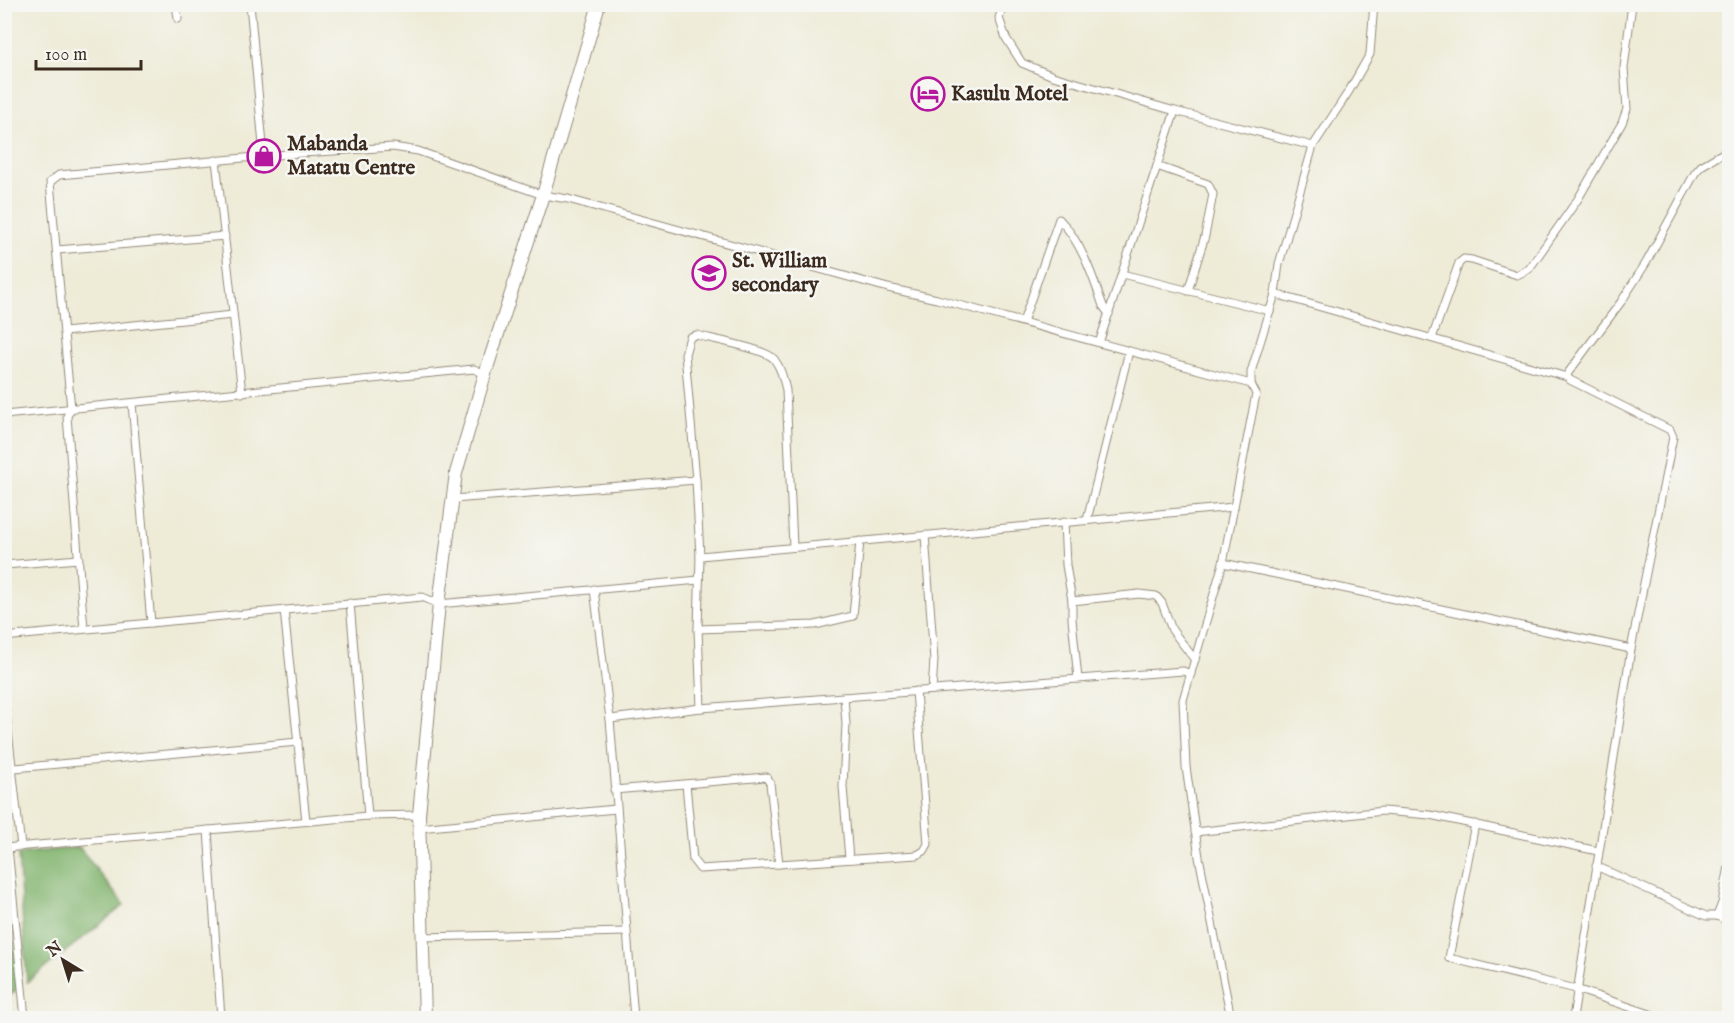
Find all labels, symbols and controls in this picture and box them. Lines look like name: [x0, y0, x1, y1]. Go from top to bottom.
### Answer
scale bar: [36, 33, 141, 71]
text: 100 m: [45, 44, 87, 67]
hotel icon: Kasulu Motel: [910, 76, 946, 112]
place label: Kasulu Motel: [951, 81, 1069, 108]
place label: Mabanda Matatu Centre: [287, 131, 415, 182]
shop icon: Mabanda Matatu Centre: [246, 138, 282, 174]
place label: St. William secondary: [732, 248, 828, 299]
school or university icon: St. William secondary: [691, 255, 727, 291]
north arrow: [33, 930, 93, 990]
text: N: [43, 938, 67, 963]

